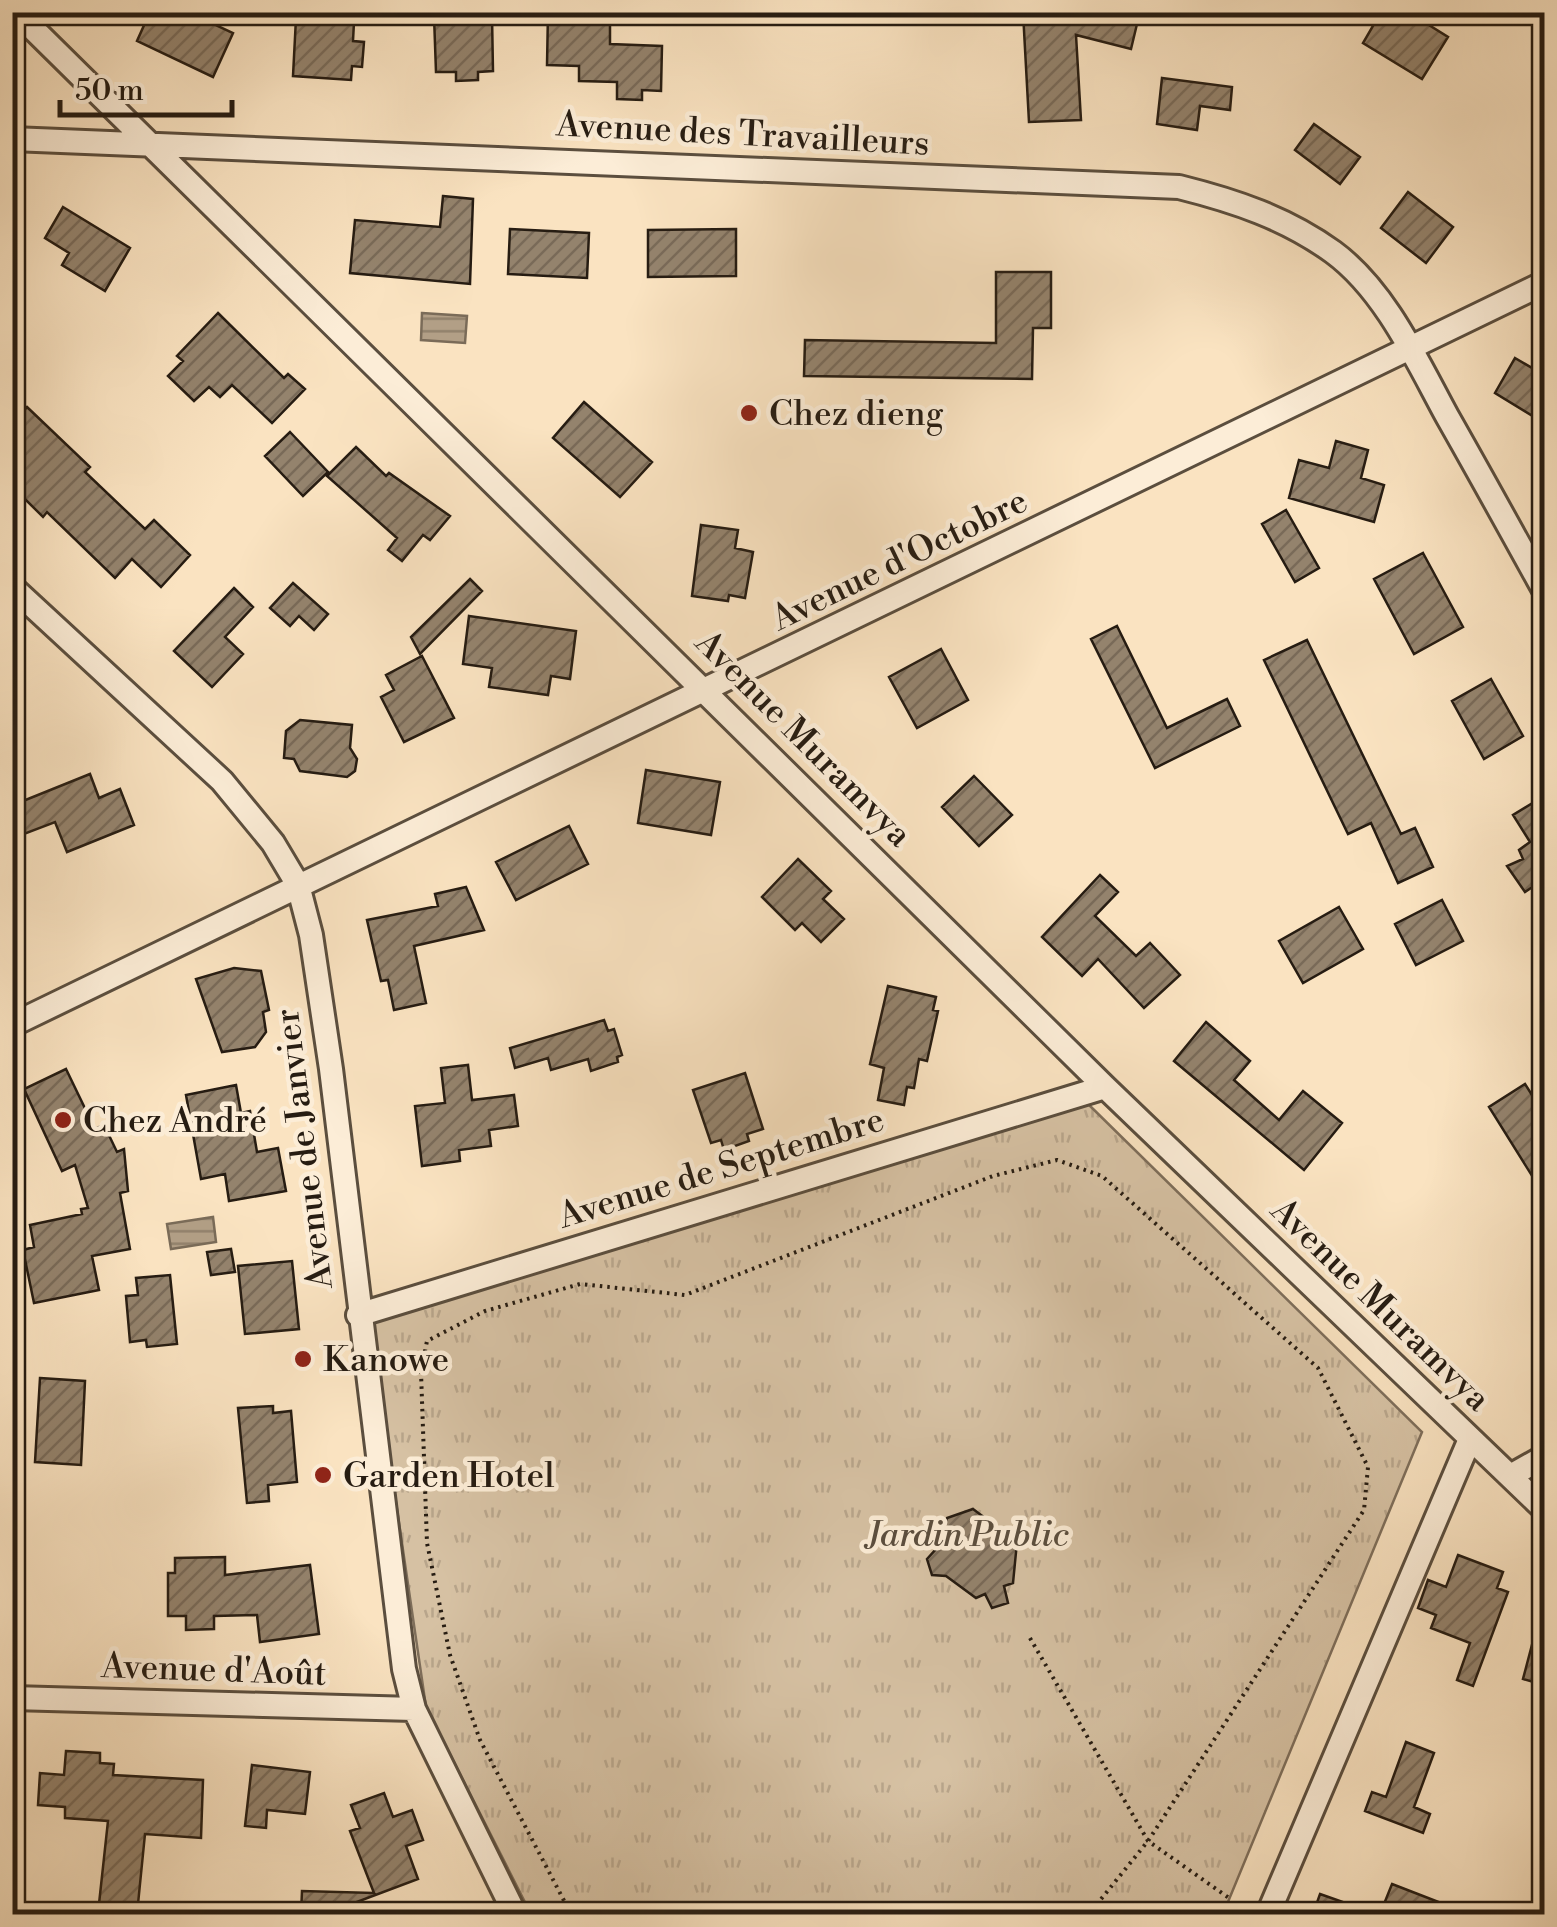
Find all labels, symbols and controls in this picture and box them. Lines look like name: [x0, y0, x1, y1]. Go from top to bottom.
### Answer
scale bar: [60, 55, 232, 117]
text: 50 m: [75, 72, 144, 110]
street label: Avenue des Travailleurs: [554, 103, 931, 166]
place label: Chez dieng: [769, 393, 944, 436]
marker: Chez dieng: [738, 402, 760, 424]
street label: Avenue d'Octobre: [764, 480, 1035, 641]
street label: Avenue Muramvya: [685, 621, 920, 856]
street label: Avenue de Janvier: [266, 1006, 343, 1293]
street label: Avenue de Septembre: [552, 1098, 889, 1239]
place label: Chez André: [83, 1100, 267, 1143]
marker: Chez André: [52, 1109, 74, 1131]
street label: Avenue Muramvya: [1261, 1189, 1499, 1421]
place label: Kanowe: [323, 1339, 449, 1382]
marker: Kanowe: [292, 1348, 314, 1370]
place label: Garden Hotel: [343, 1455, 555, 1498]
marker: Garden Hotel: [312, 1464, 334, 1486]
park label: Jardin Public: [863, 1514, 1070, 1557]
street label: Avenue d'Août: [100, 1645, 327, 1696]

